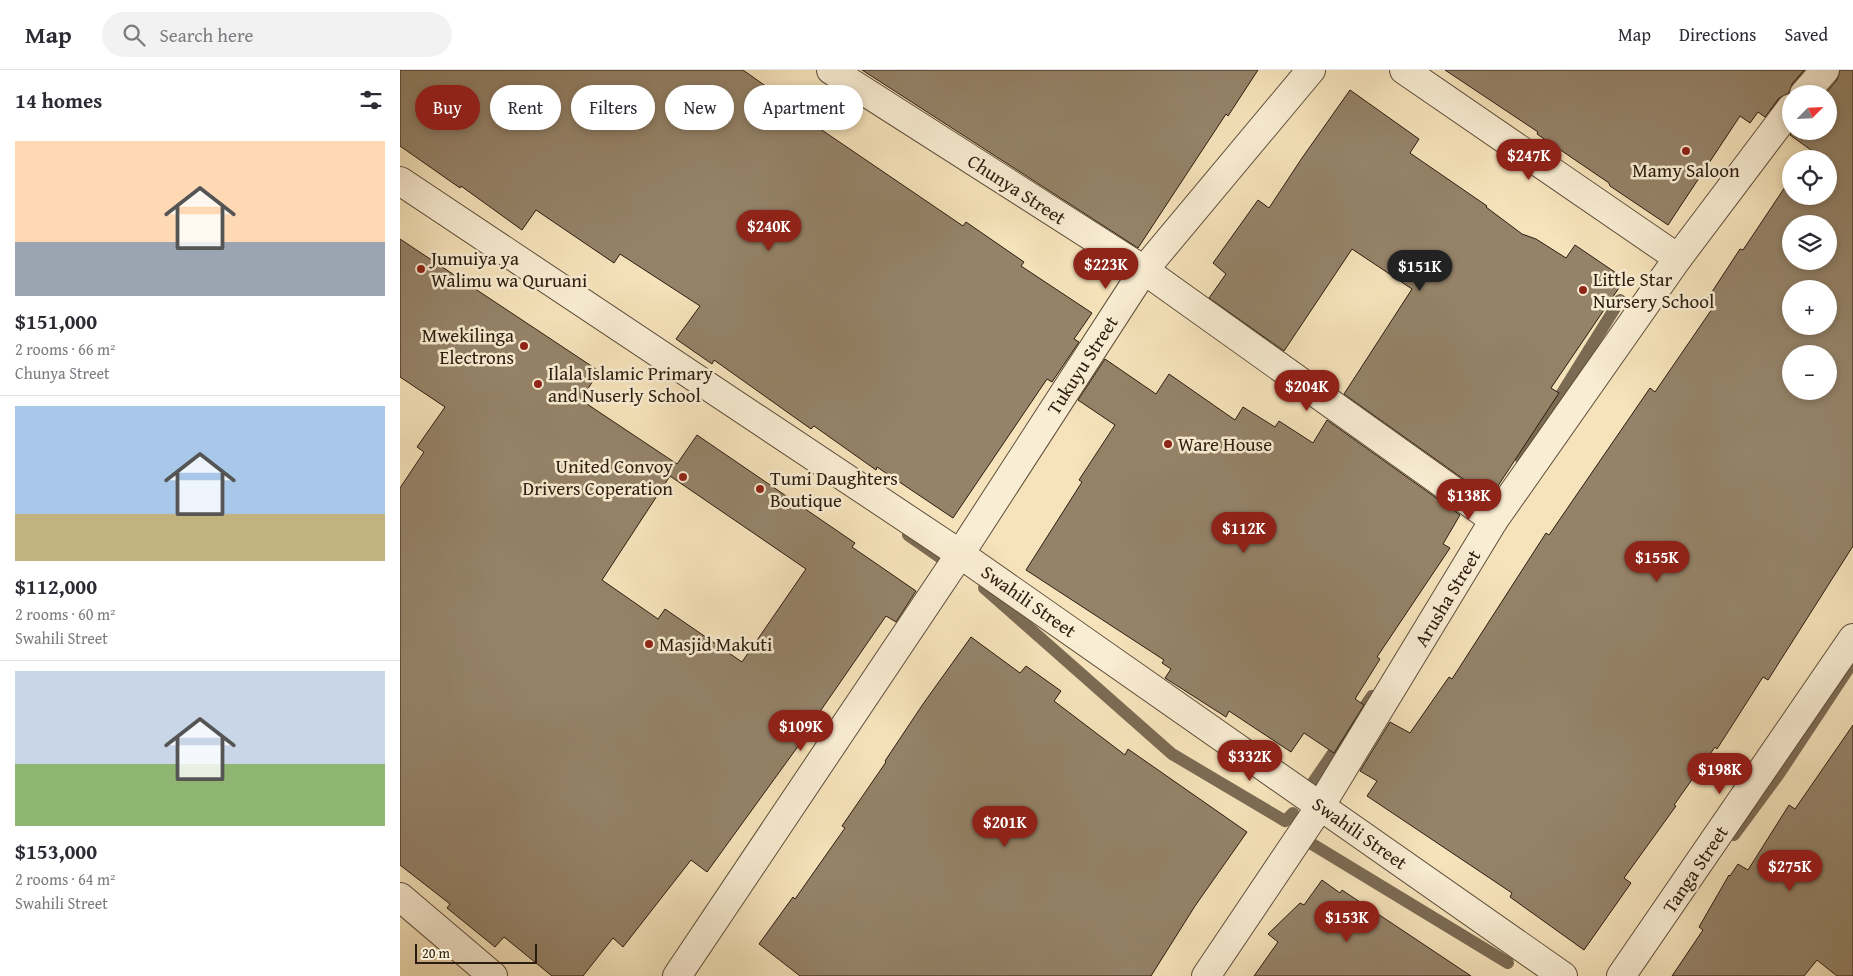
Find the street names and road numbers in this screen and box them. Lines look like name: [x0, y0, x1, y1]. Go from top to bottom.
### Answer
street label: Chunya Street: [962, 147, 1072, 231]
street label: Tukuyu Street: [1040, 310, 1125, 420]
street label: Arusha Street: [1407, 544, 1487, 652]
street label: Swahili Street: [976, 558, 1082, 644]
street label: Swahili Street: [1307, 790, 1413, 876]
street label: Tanga Street: [1655, 819, 1735, 918]

